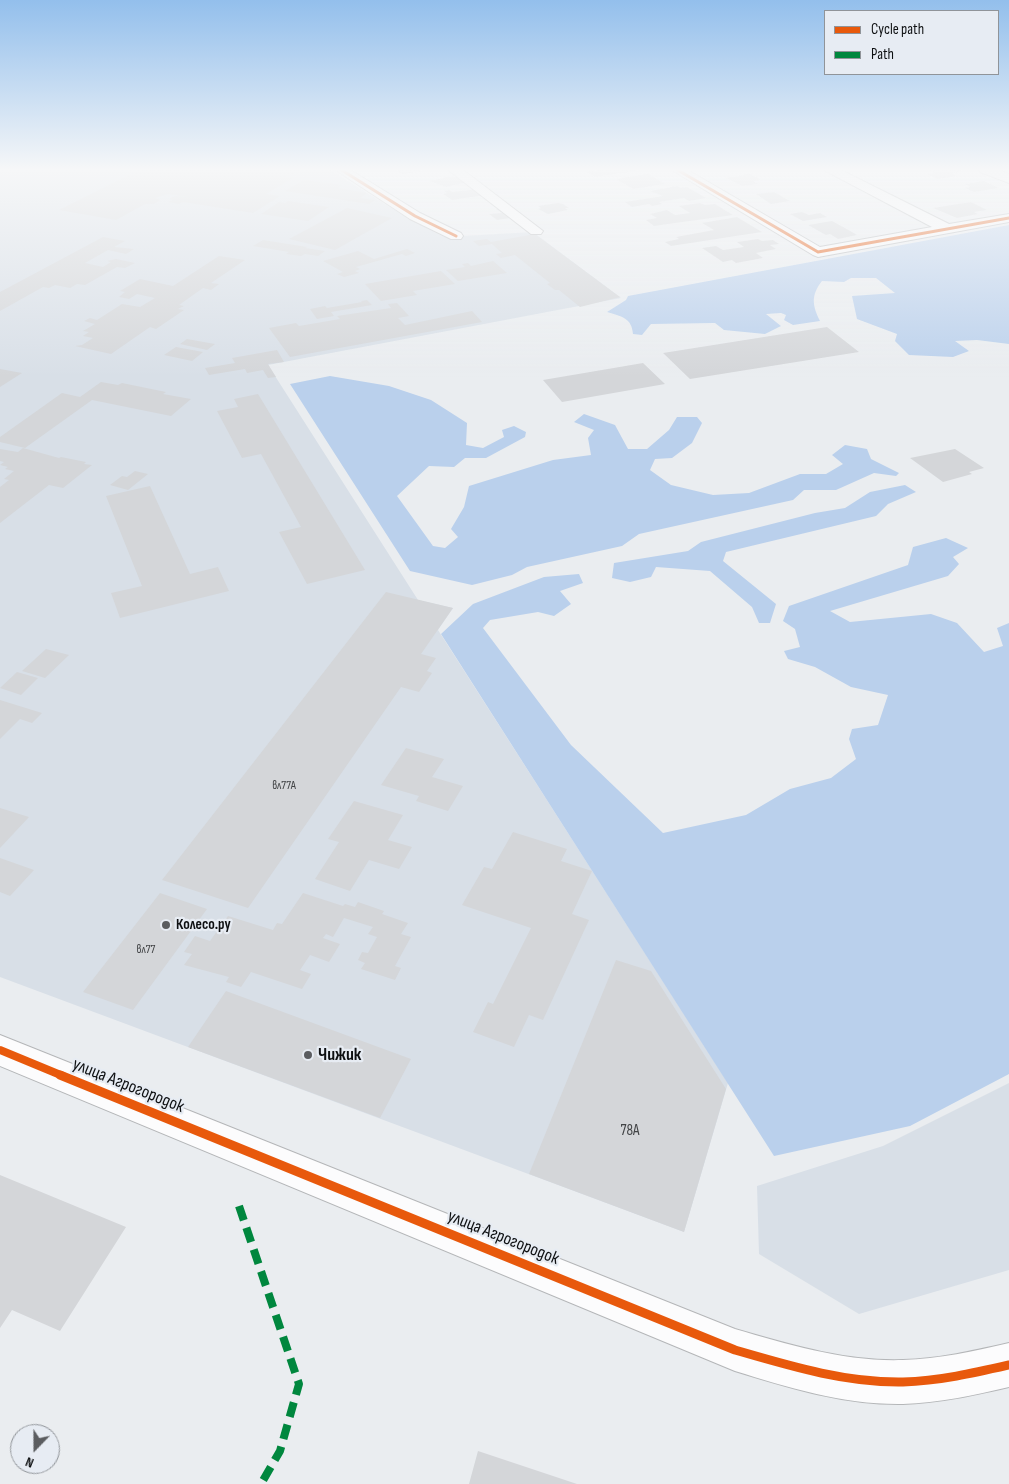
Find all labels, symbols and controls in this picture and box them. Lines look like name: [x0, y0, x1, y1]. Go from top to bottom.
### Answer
legend: [824, 10, 999, 75]
text: Cycle path: [871, 20, 924, 39]
text: Path: [871, 45, 894, 64]
house number: вл77А: [272, 779, 296, 793]
place label: Колесо.ру: [176, 916, 231, 934]
marker: Колесо.ру: [160, 919, 172, 931]
house number: вл77: [137, 943, 155, 957]
place label: Чижик: [318, 1044, 361, 1066]
marker: Чижик: [302, 1049, 314, 1061]
street label: улица Агрогородок: [69, 1054, 187, 1118]
house number: 78А: [621, 1122, 639, 1140]
street label: улица Агрогородок: [444, 1206, 562, 1270]
north arrow: [10, 1424, 60, 1474]
text: N: [23, 1453, 36, 1472]

